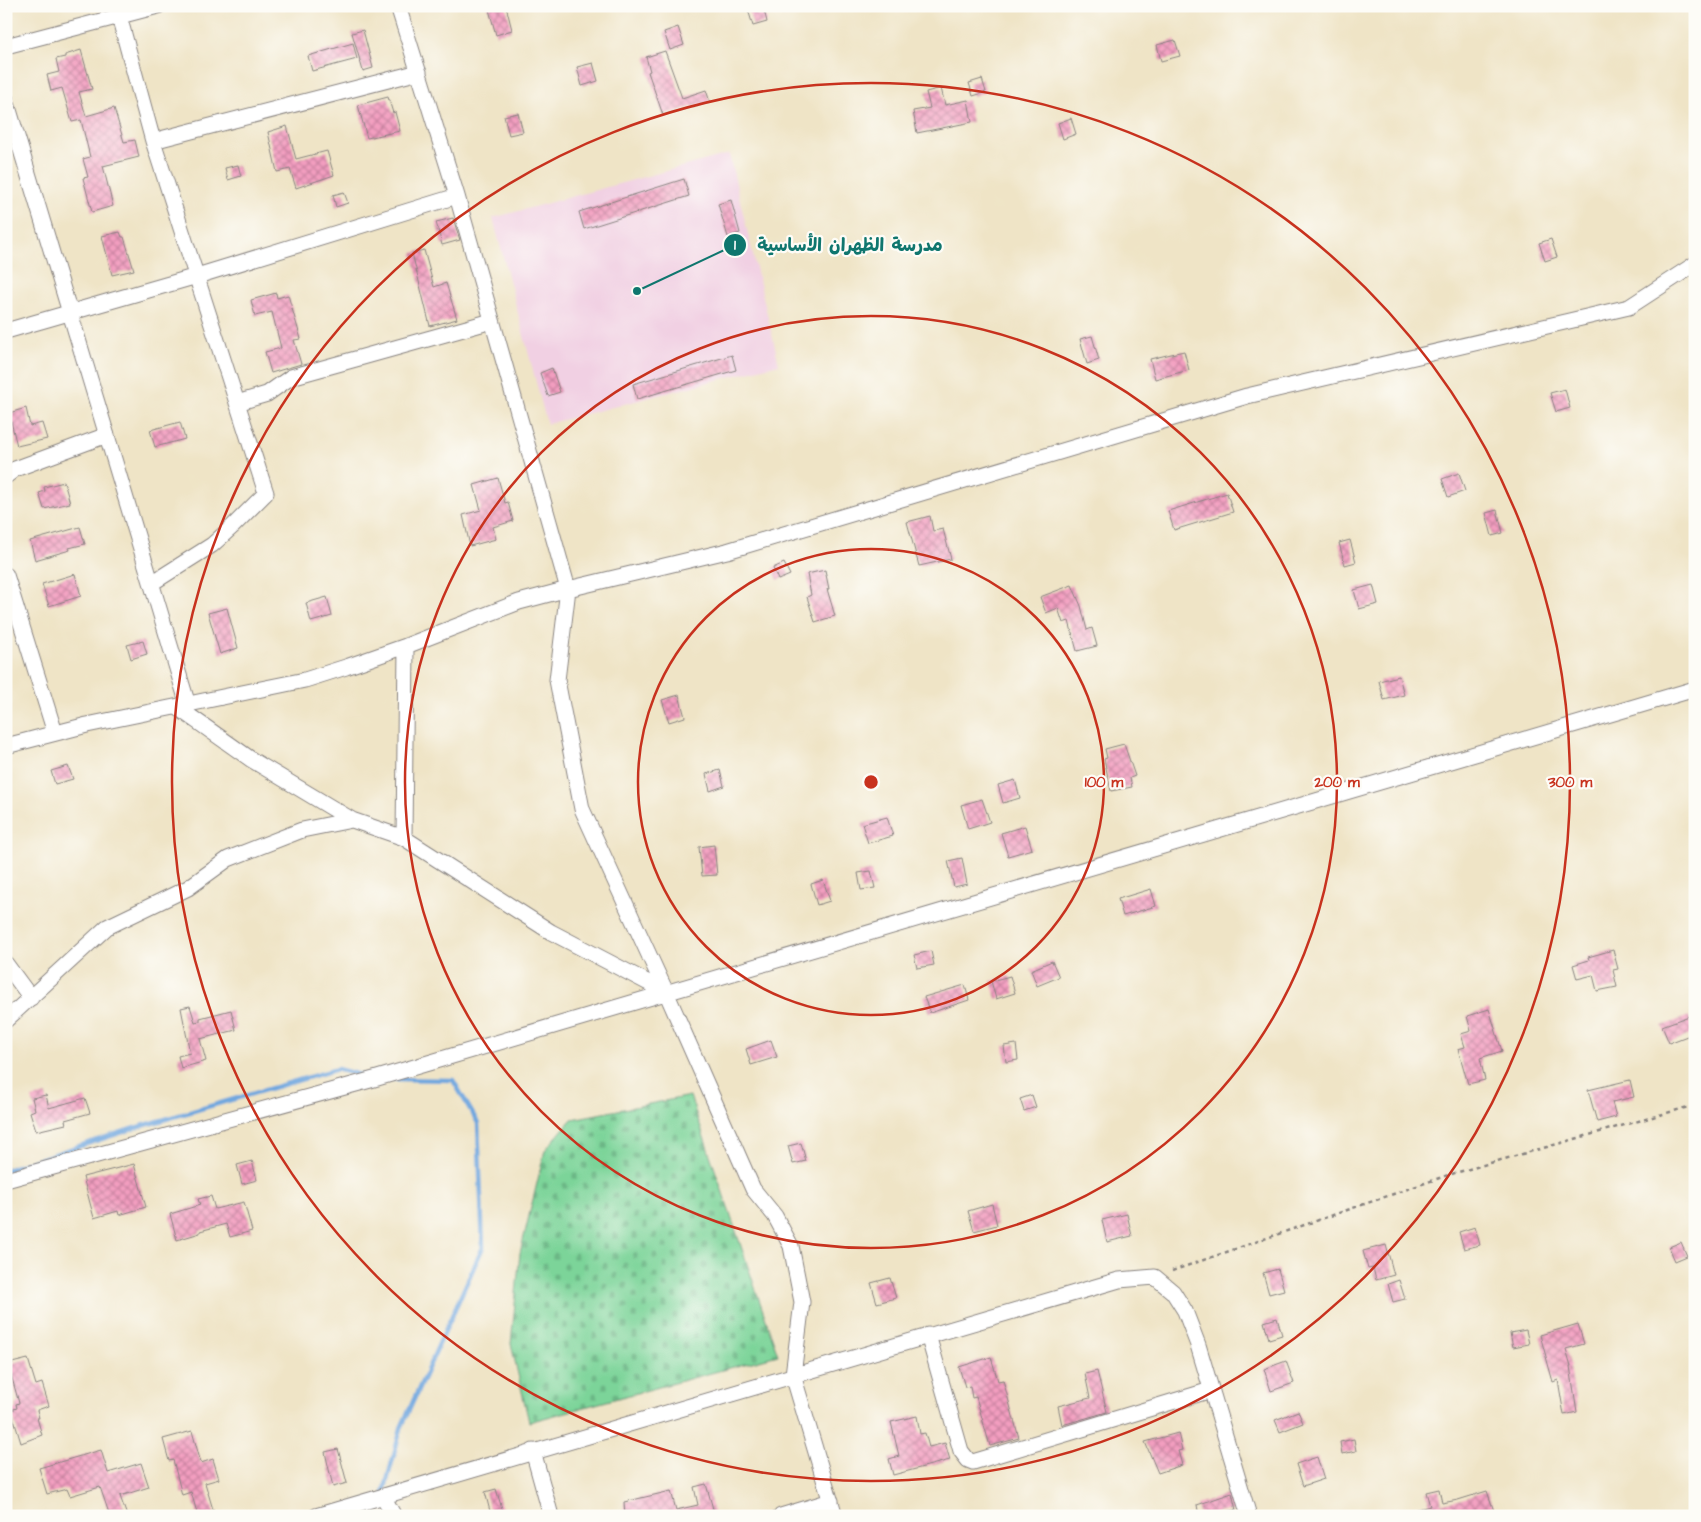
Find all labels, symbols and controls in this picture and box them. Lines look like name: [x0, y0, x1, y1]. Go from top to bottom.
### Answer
callout: مدرسة الظهران الأساسية: [723, 228, 953, 261]
text: مدرسة الظهران الأساسية: [757, 233, 943, 258]
text: 1: [734, 235, 736, 256]
text: 100 m: [1085, 772, 1124, 793]
text: 200 m: [1313, 772, 1360, 793]
text: 300 m: [1547, 772, 1592, 793]
centre of rings: [862, 773, 880, 791]

